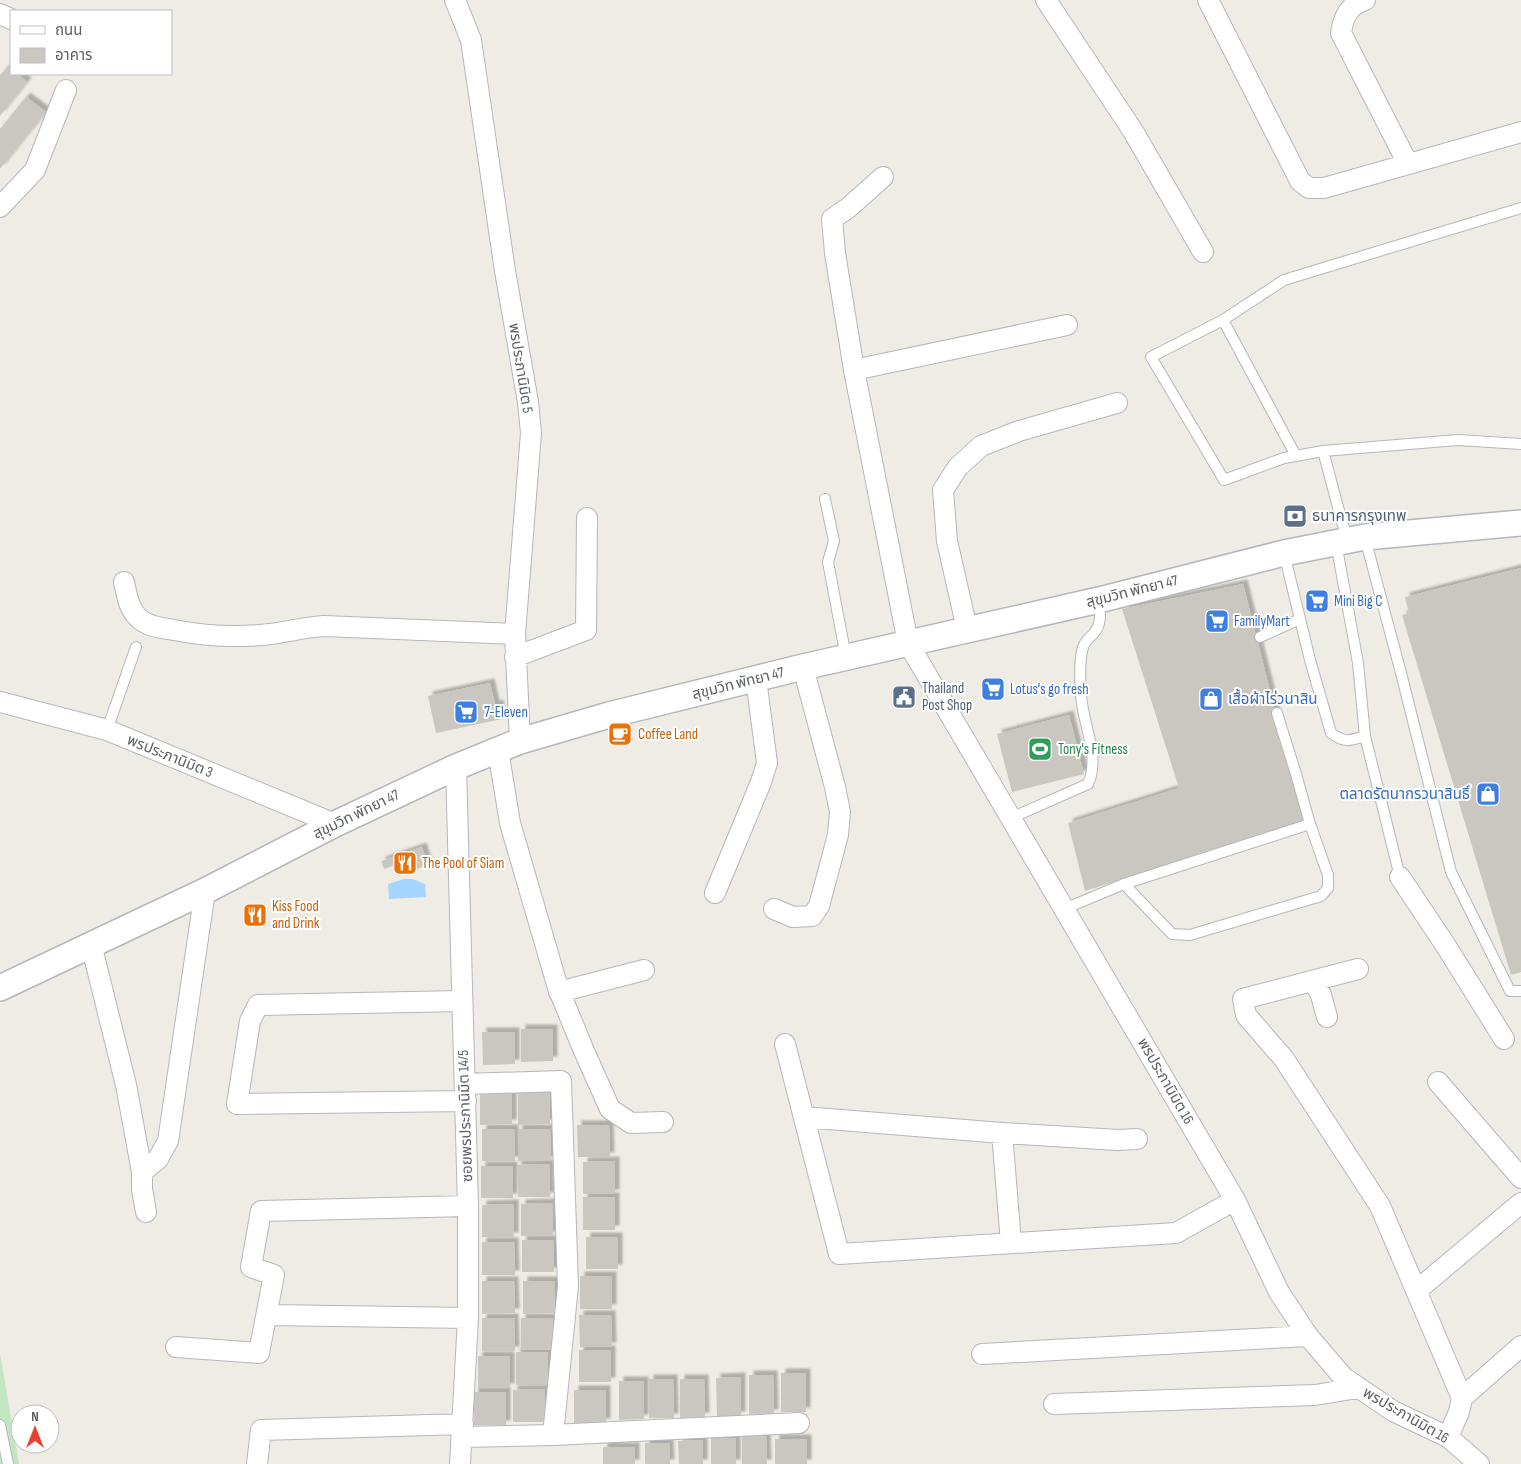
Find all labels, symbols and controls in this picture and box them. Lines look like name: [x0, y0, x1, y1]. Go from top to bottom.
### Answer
legend: [10, 10, 172, 75]
text: ถนน: [55, 21, 82, 40]
text: อาคาร: [55, 46, 92, 65]
street label: พรประภานิมิต 5: [504, 322, 537, 414]
bank icon: ธนาคารกรุงเทพ: [1282, 503, 1308, 529]
place label: ธนาคารกรุงเทพ: [1312, 507, 1406, 526]
street label: สุขุมวิท พัทยา 47: [1084, 571, 1180, 612]
supermarket icon: Mini Big C: [1304, 588, 1330, 614]
place label: Mini Big C: [1334, 592, 1382, 611]
supermarket icon: FamilyMart: [1204, 608, 1230, 634]
place label: FamilyMart: [1234, 612, 1290, 631]
street label: สุขุมวิท พัทยา 47: [690, 663, 786, 704]
supermarket icon: Lotus's go fresh: [980, 676, 1006, 702]
place label: Thailand Post Shop: [922, 679, 972, 715]
place label: Lotus's go fresh: [1010, 680, 1089, 699]
public building icon: Thailand Post Shop: [891, 684, 917, 710]
shop icon: เสื้อผ้าไร่วนาสิน: [1198, 686, 1224, 712]
place label: เสื้อผ้าไร่วนาสิน: [1228, 688, 1317, 709]
supermarket icon: 7-Eleven: [453, 699, 479, 725]
place label: 7-Eleven: [484, 703, 528, 722]
cafe icon: Coffee Land: [607, 721, 633, 747]
place label: Coffee Land: [638, 725, 698, 744]
street label: พรประภานิมิต 3: [124, 731, 216, 782]
sports icon: Tony's Fitness: [1027, 736, 1053, 762]
place label: Tony's Fitness: [1058, 740, 1128, 759]
shop icon: ตลาดรัตนากรวนาสินธิ์: [1475, 781, 1501, 807]
street label: สุขุมวิท พัทยา 47: [310, 785, 403, 844]
place label: ตลาดรัตนากรวนาสินธิ์: [1339, 785, 1470, 804]
restaurant icon: The Pool of Siam: [392, 850, 418, 876]
place label: The Pool of Siam: [422, 854, 504, 873]
place label: Kiss Food and Drink: [272, 897, 320, 933]
restaurant icon: Kiss Food and Drink: [242, 902, 268, 928]
street label: พรประภานิมิต 16: [1133, 1035, 1198, 1128]
street label: ซอยพรประภานิมิต 14/5: [454, 1049, 477, 1182]
street label: พรประภานิมิต 16: [1359, 1383, 1452, 1448]
north arrow: [10, 1404, 60, 1454]
text: N: [31, 1408, 39, 1425]

